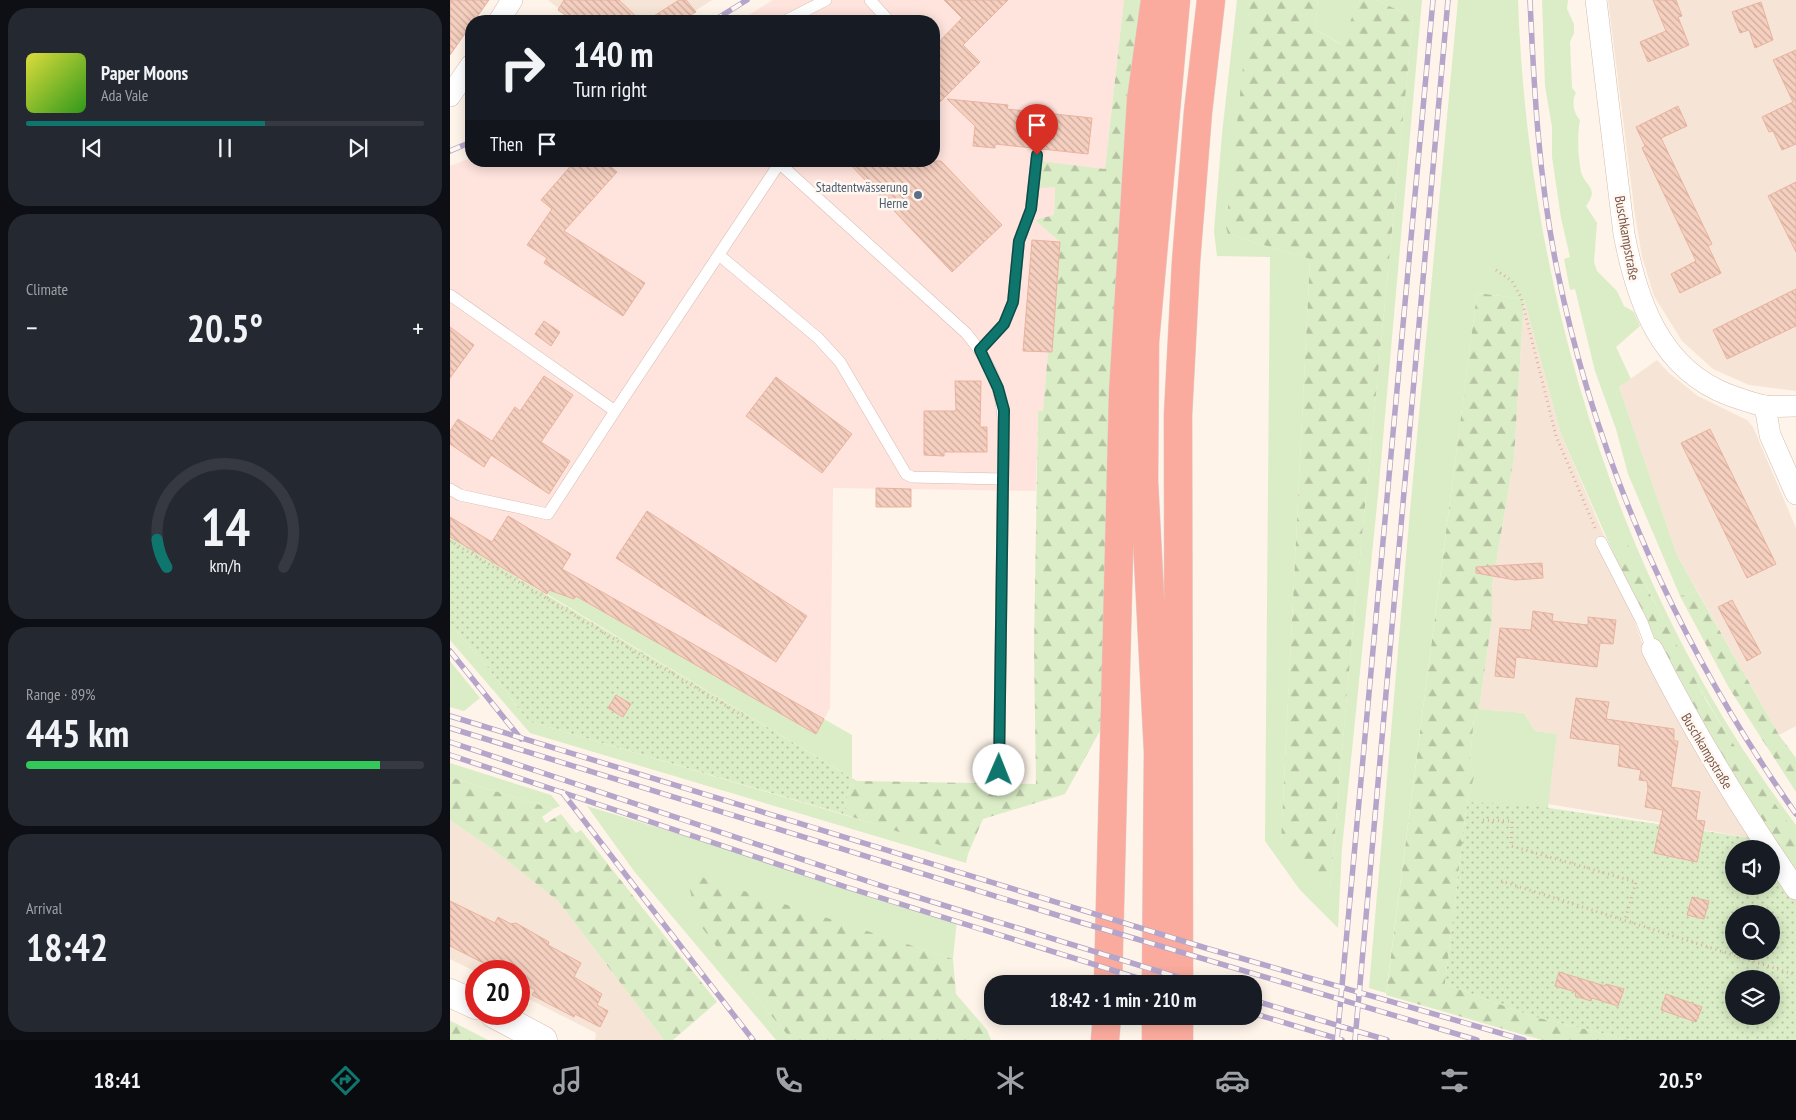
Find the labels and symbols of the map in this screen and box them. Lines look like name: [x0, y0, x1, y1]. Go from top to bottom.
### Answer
pin: [1016, 104, 1058, 155]
place label: Stadtentwässerung Herne: [816, 178, 908, 212]
marker: Stadtentwässerung Herne: [912, 189, 924, 201]
street label: Buschkampstraße: [1611, 194, 1643, 282]
street label: Buschkampstraße: [1677, 710, 1737, 792]
position arrow: [972, 743, 1024, 795]
speed limit sign: 20: [465, 960, 530, 1025]

